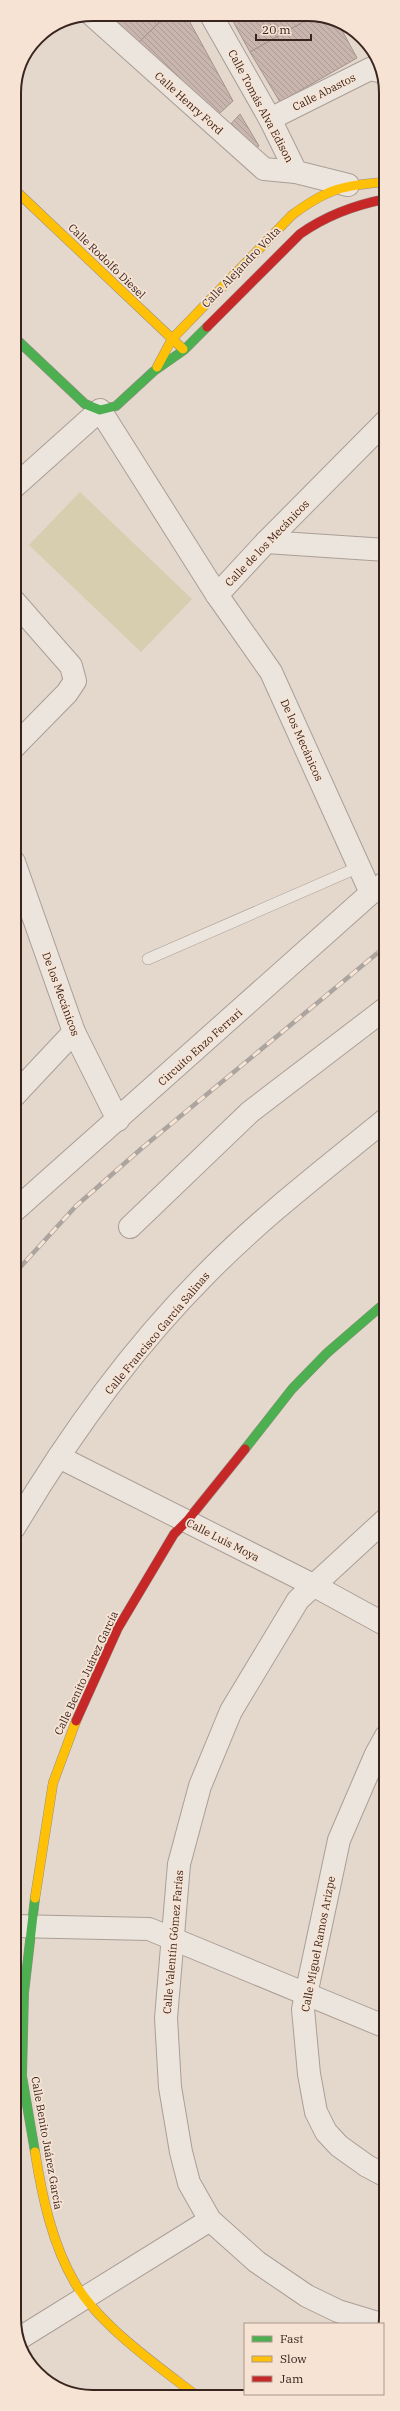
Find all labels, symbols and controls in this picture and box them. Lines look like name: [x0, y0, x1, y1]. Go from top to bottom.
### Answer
scale bar: [256, 16, 311, 42]
text: 20 m: [262, 22, 291, 37]
street label: Calle Tomás Alva Edison: [225, 47, 297, 165]
street label: Calle Henry Ford: [152, 69, 226, 138]
street label: Calle Abastos: [290, 70, 358, 114]
street label: Calle Rodolfo Diesel: [65, 221, 149, 301]
street label: Calle Alejandro Volta: [199, 223, 283, 311]
street label: Calle de los Mecánicos: [222, 497, 312, 589]
street label: De los Mecánicos: [278, 697, 326, 783]
street label: De los Mecánicos: [39, 950, 83, 1038]
street label: Circuito Enzo Ferrari: [155, 1005, 246, 1089]
street label: Calle Francisco García Salinas: [102, 1269, 212, 1397]
street label: Calle Luis Moya: [184, 1516, 262, 1564]
street label: Calle Benito Juárez García: [51, 1609, 121, 1737]
street label: Calle Valentín Gómez Farías: [160, 1869, 186, 2015]
street label: Calle Miguel Ramos Arizpe: [298, 1875, 338, 2013]
street label: Calle Benito Juárez García: [28, 2075, 66, 2211]
legend: [244, 2323, 384, 2395]
text: Fast: [280, 2331, 304, 2346]
text: Slow: [280, 2351, 307, 2366]
text: Jam: [280, 2371, 304, 2386]

